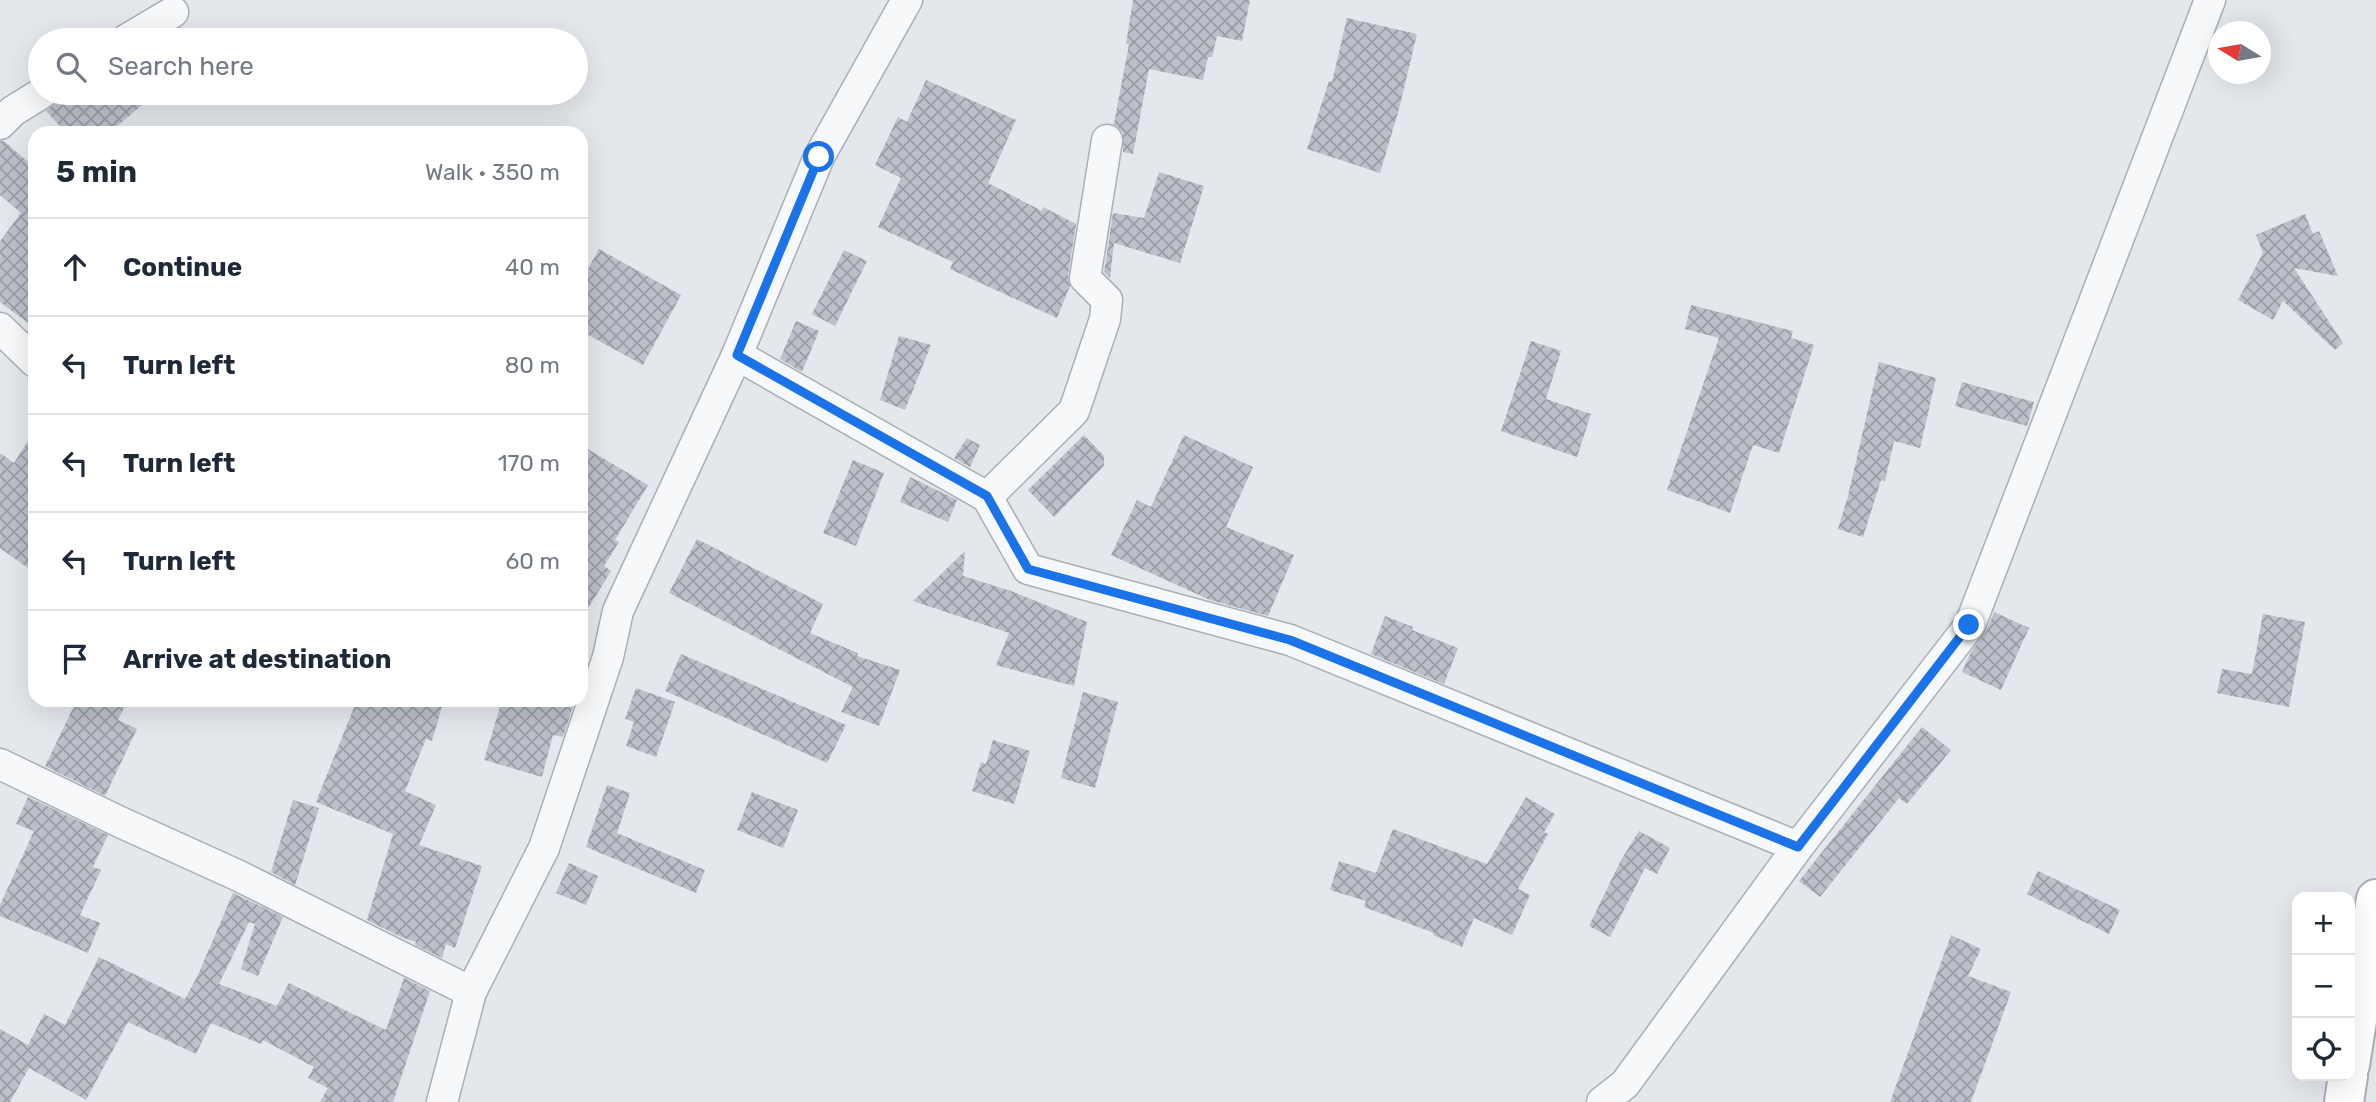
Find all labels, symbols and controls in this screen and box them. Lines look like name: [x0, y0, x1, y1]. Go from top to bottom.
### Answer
north arrow: [2208, 21, 2271, 84]
search box: [28, 28, 588, 105]
icon: search: [52, 48, 90, 86]
text: Search here: [108, 51, 254, 82]
route start: [803, 141, 834, 172]
text: 5 min: [56, 154, 137, 190]
text: Walk · 350 m: [425, 158, 560, 186]
icon: ahead: [56, 248, 94, 286]
text: Continue: [123, 252, 242, 283]
text: 40 m: [505, 253, 560, 281]
icon: left: [56, 346, 94, 384]
text: Turn left: [123, 350, 235, 381]
text: 80 m: [505, 351, 560, 379]
icon: left: [56, 444, 94, 482]
text: Turn left: [123, 448, 235, 479]
text: 170 m: [498, 449, 560, 477]
icon: left: [56, 542, 94, 580]
text: Turn left: [123, 546, 235, 577]
text: 60 m: [505, 547, 560, 575]
route end: [1953, 609, 1984, 640]
icon: arrive: [56, 640, 94, 678]
text: Arrive at destination: [123, 644, 391, 675]
map controls: [2292, 892, 2355, 1081]
button: +: [2292, 892, 2355, 955]
button: −: [2292, 955, 2355, 1018]
button: locate: [2292, 1018, 2355, 1081]

